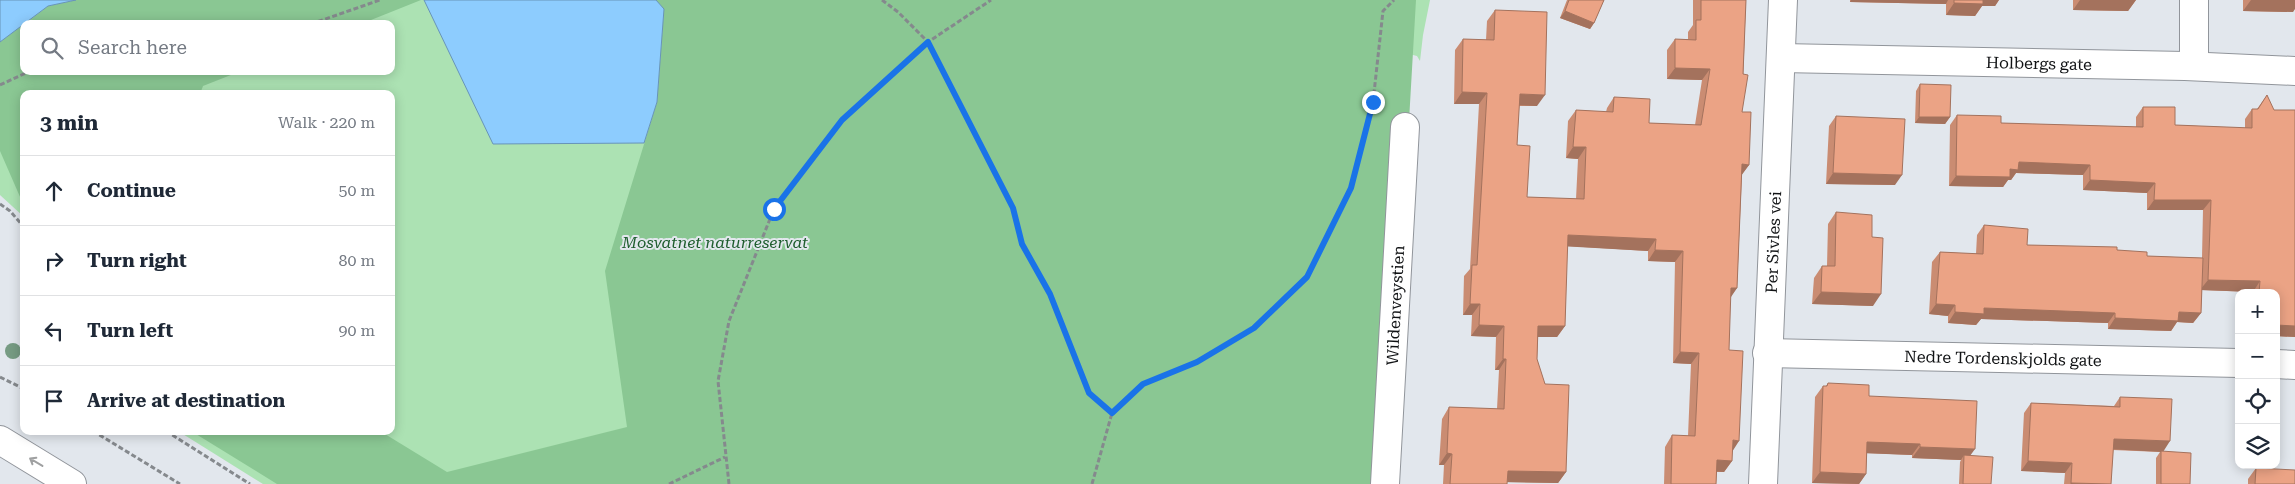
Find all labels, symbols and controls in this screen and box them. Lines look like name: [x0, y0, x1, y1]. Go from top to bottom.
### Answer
search box: [20, 20, 395, 75]
icon: search: [38, 34, 66, 62]
text: Search here: [78, 36, 187, 59]
street label: Holbergs gate: [1986, 53, 2092, 74]
route end: [1362, 91, 1385, 114]
text: 3 min: [40, 111, 98, 135]
text: Walk · 220 m: [278, 113, 375, 132]
icon: ahead: [40, 177, 68, 205]
text: Continue: [87, 179, 176, 202]
text: 50 m: [338, 181, 375, 200]
street label: Per Sivles vei: [1761, 191, 1785, 294]
route start: [763, 198, 786, 221]
park label: Mosvatnet naturreservat: [621, 233, 808, 252]
street label: Wildenveystien: [1382, 245, 1408, 366]
icon: right: [40, 247, 68, 275]
text: Turn right: [87, 249, 187, 272]
text: 80 m: [338, 251, 375, 270]
map controls: [2235, 289, 2280, 469]
button: +: [2235, 289, 2280, 334]
icon: left: [40, 317, 68, 345]
text: Turn left: [87, 319, 173, 342]
text: 90 m: [338, 321, 375, 340]
button: −: [2235, 334, 2280, 379]
street label: Nedre Tordenskjolds gate: [1904, 346, 2102, 370]
button: locate: [2235, 379, 2280, 424]
icon: arrive: [40, 387, 68, 415]
text: Arrive at destination: [87, 389, 285, 412]
button: layers: [2235, 424, 2280, 469]
one-way arrow: [29, 457, 43, 467]

